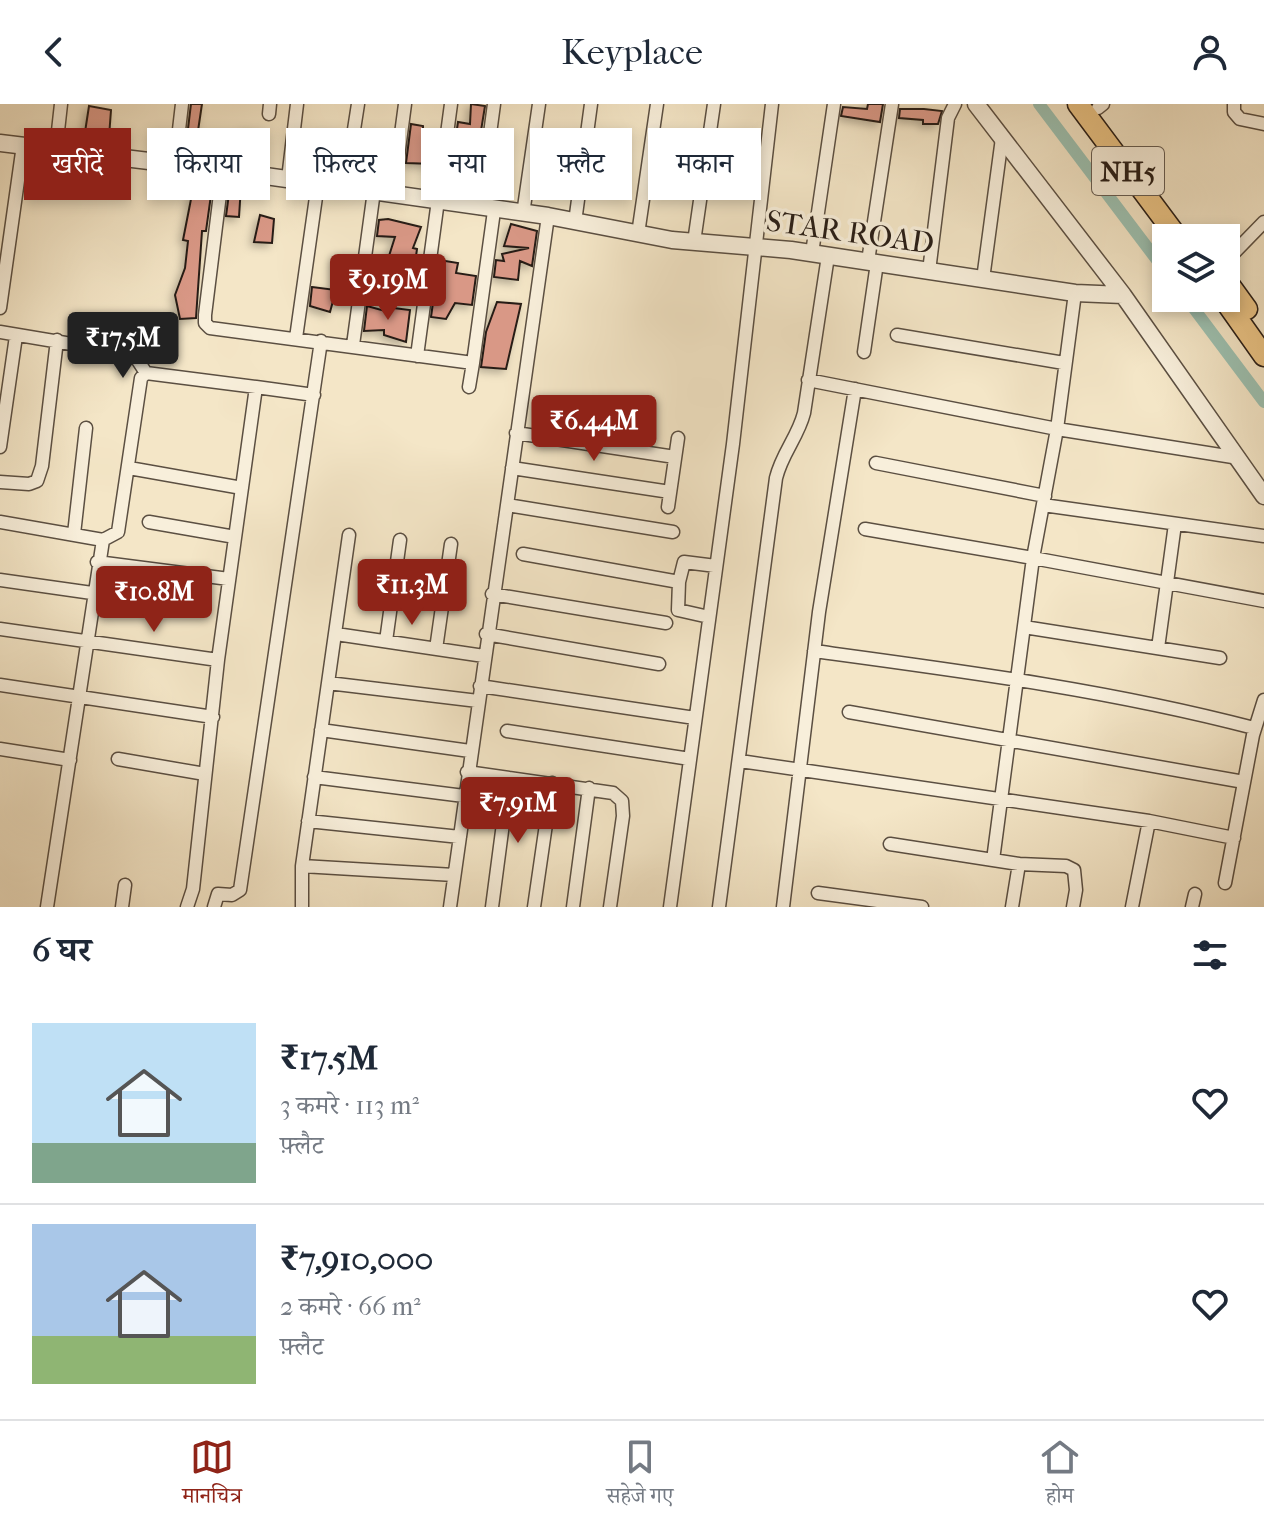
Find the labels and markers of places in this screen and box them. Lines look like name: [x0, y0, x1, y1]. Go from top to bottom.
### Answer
pin: ₹9.19M: [323, 254, 453, 322]
pin: ₹17.5M: [58, 312, 188, 380]
pin: ₹6.44M: [529, 395, 659, 463]
pin: ₹11.3M: [347, 559, 477, 627]
pin: ₹10.8M: [89, 566, 219, 634]
pin: ₹7.91M: [453, 777, 583, 845]

